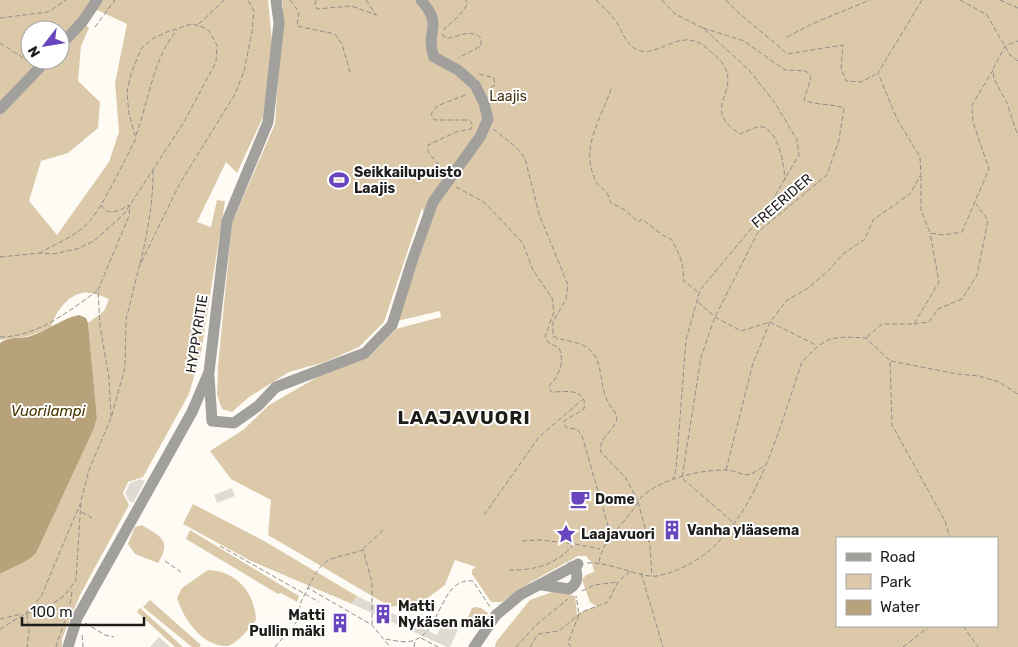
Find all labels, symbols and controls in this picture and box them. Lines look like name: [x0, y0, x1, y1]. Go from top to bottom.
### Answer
north arrow: [20, 20, 70, 70]
text: N: [24, 43, 44, 60]
park label: Laajis: [489, 88, 527, 105]
place label: Seikkailupuisto Laajis: [354, 164, 462, 197]
sports icon: Seikkailupuisto Laajis: [328, 169, 350, 191]
street label: FREERIDER: [748, 170, 816, 232]
street label: HYPPYRITIE: [182, 294, 212, 374]
water label: Vuorilampi: [11, 402, 86, 420]
district label: LAAJAVUORI: [397, 406, 531, 429]
cafe icon: Dome: [569, 488, 591, 510]
place label: Dome: [595, 491, 635, 508]
building icon: Vanha yläasema: [661, 519, 683, 541]
place label: Vanha yläasema: [687, 522, 799, 539]
place icon: Laajavuori: [555, 523, 577, 545]
place label: Laajavuori: [581, 526, 655, 543]
legend: [836, 537, 998, 627]
text: Road: [880, 548, 916, 566]
text: Park: [880, 573, 911, 591]
scale bar: [22, 594, 145, 626]
place label: Matti Nykäsen mäki: [398, 598, 494, 631]
text: Water: [880, 598, 920, 616]
text: 100 m: [30, 603, 72, 621]
building icon: Matti Nykäsen mäki: [372, 603, 394, 625]
place label: Matti Pullin mäki: [249, 607, 325, 640]
building icon: Matti Pullin mäki: [329, 612, 351, 634]

